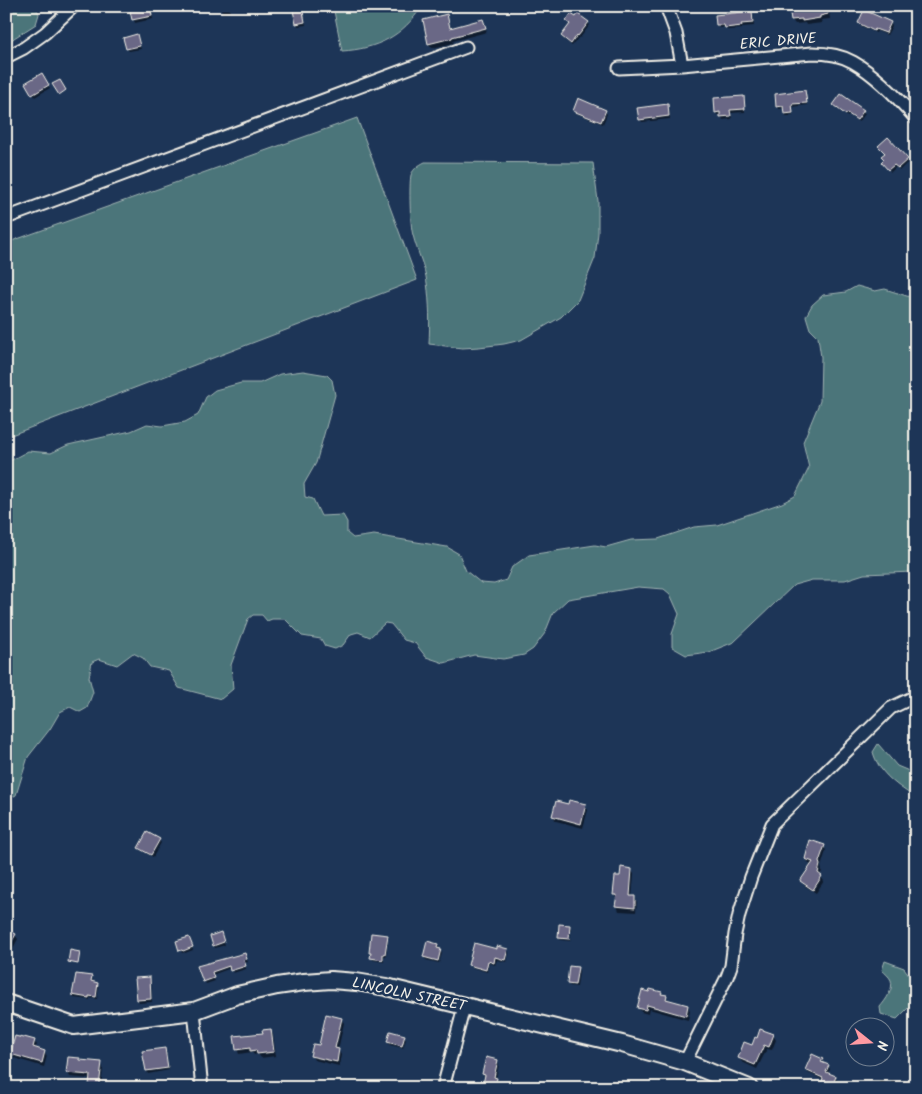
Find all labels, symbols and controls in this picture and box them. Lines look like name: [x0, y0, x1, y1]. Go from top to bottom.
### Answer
street label: ERIC DRIVE: [739, 27, 819, 57]
street label: LINCOLN STREET: [350, 971, 470, 1019]
north arrow: [844, 1016, 894, 1066]
text: N: [870, 1038, 893, 1053]

